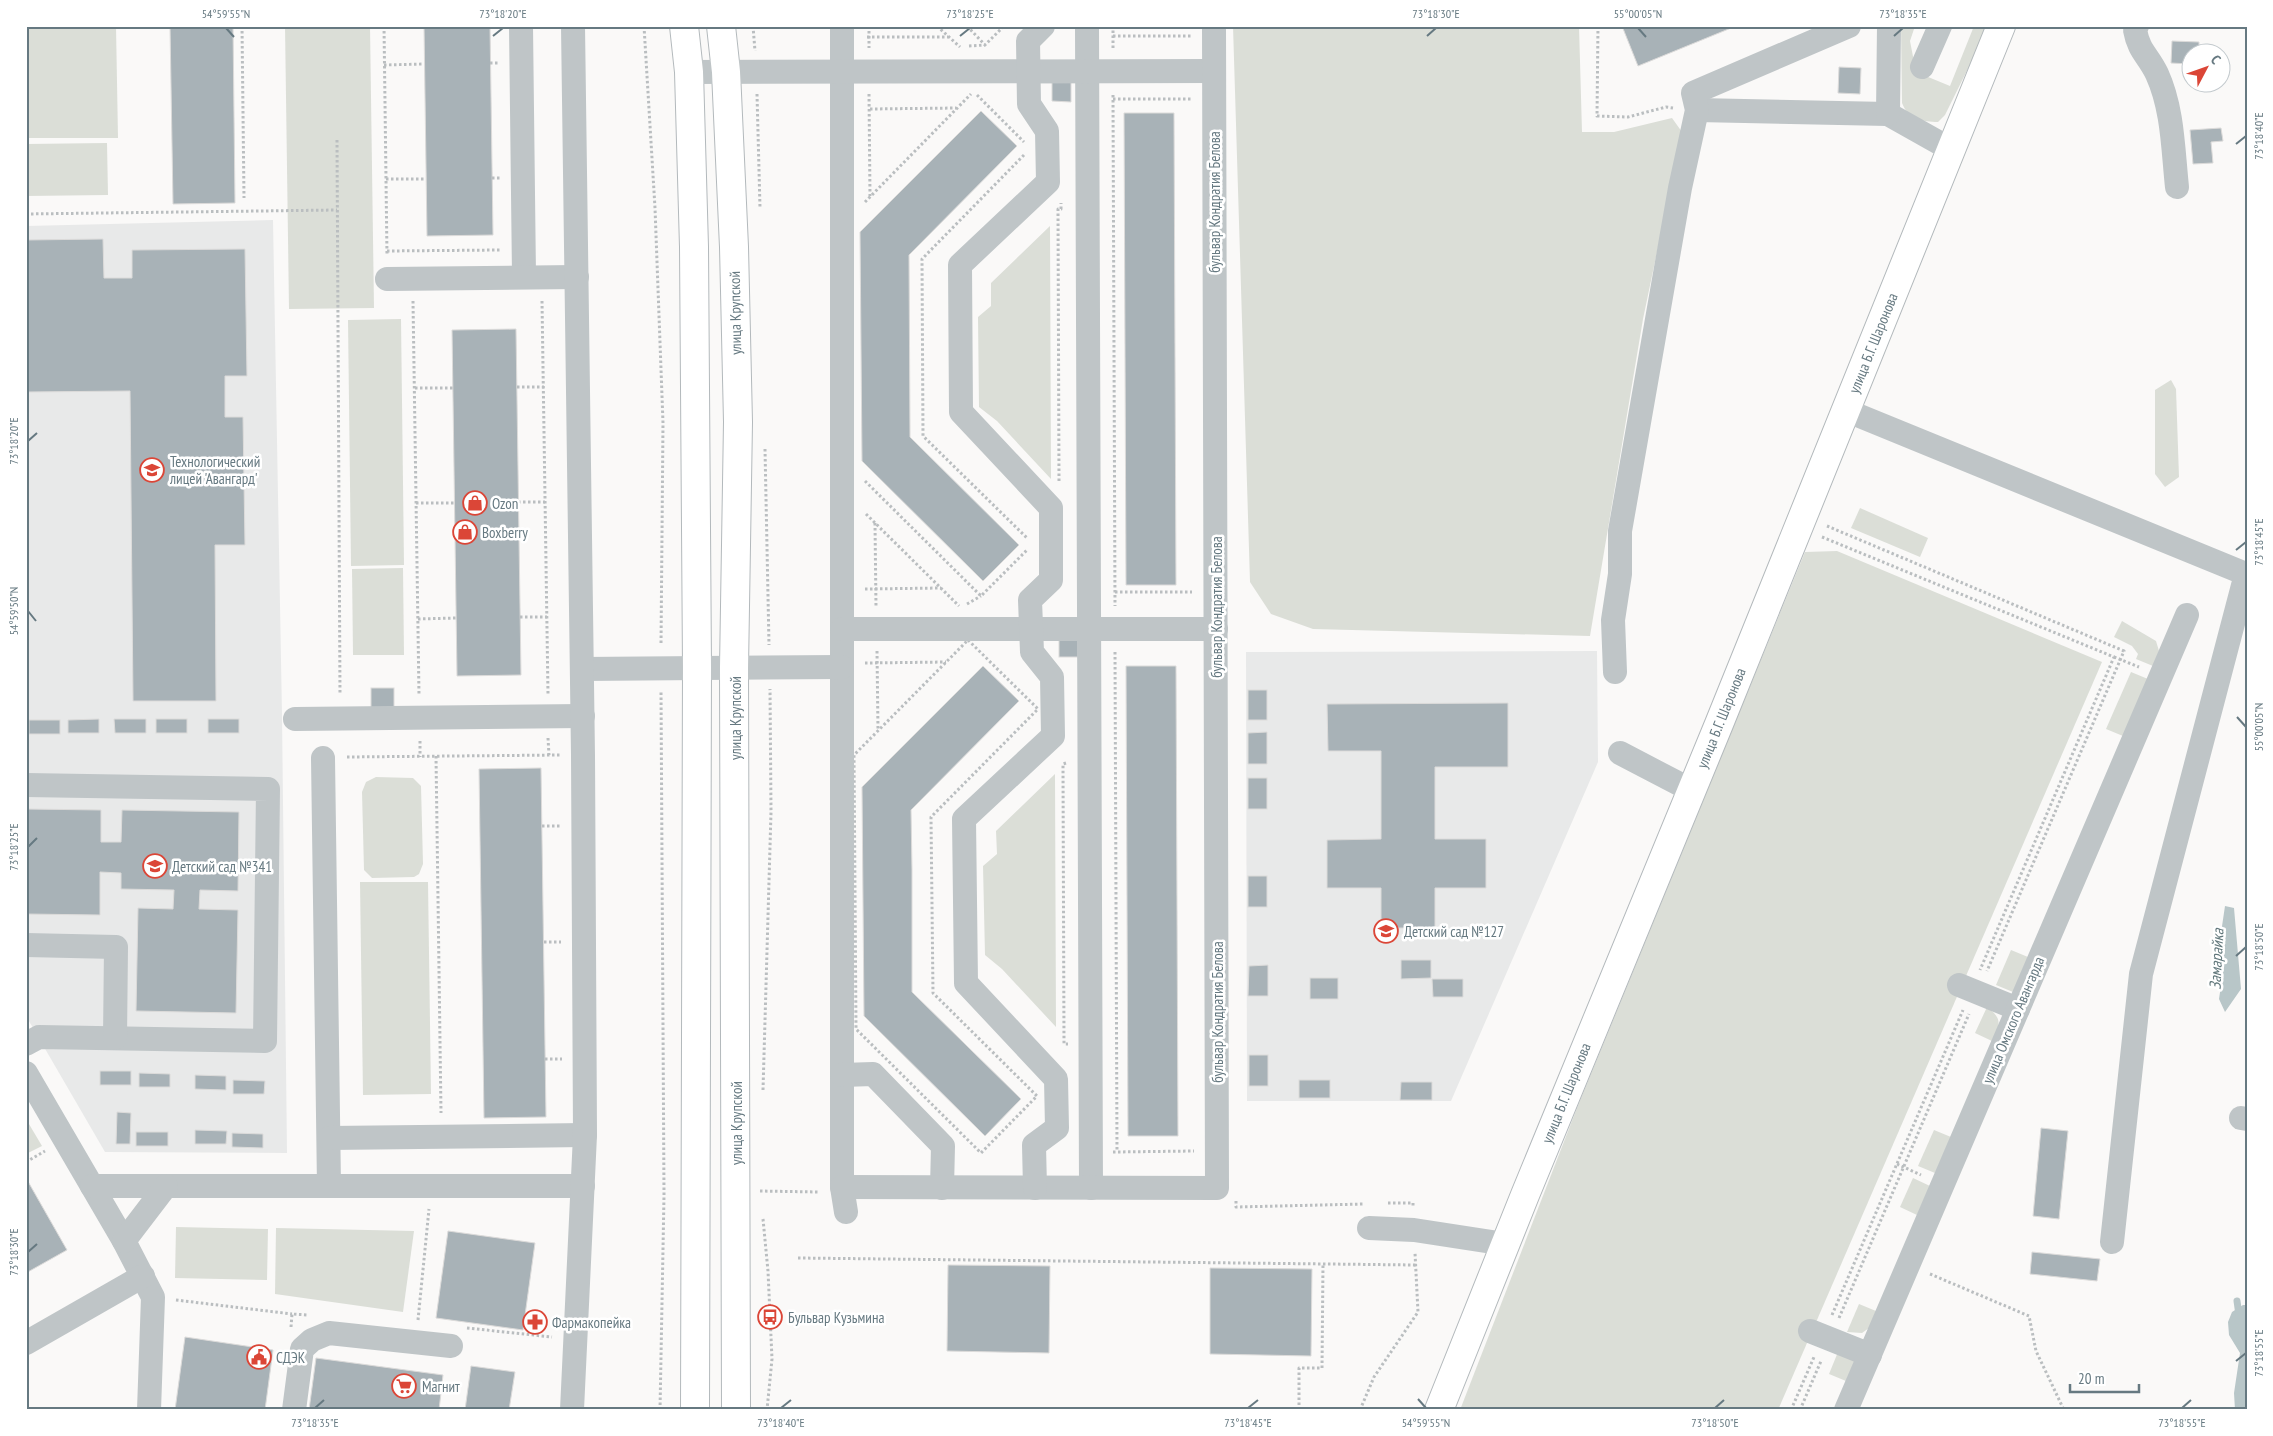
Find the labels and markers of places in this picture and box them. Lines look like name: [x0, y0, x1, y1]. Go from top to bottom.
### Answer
place label: Технологический лицей 'Авангард': [169, 452, 260, 488]
school or university icon: Технологический лицей 'Авангард': [139, 457, 165, 483]
shop icon: Ozon: [462, 490, 488, 516]
place label: Ozon: [492, 494, 518, 513]
shop icon: Boxberry: [452, 519, 478, 545]
place label: Boxberry: [482, 523, 528, 542]
school or university icon: Детский сад №341: [142, 853, 168, 879]
place label: Детский сад №341: [172, 857, 272, 876]
school or university icon: Детский сад №127: [1373, 918, 1399, 944]
place label: Детский сад №127: [1404, 922, 1504, 941]
bus stop icon: Бульвар Кузьмина: [757, 1304, 783, 1330]
place label: Бульвар Кузьмина: [788, 1308, 884, 1327]
pharmacy icon: Фармакопейка: [522, 1309, 548, 1335]
place label: Фармакопейка: [552, 1313, 631, 1332]
public building icon: СДЭК: [246, 1344, 272, 1370]
place label: СДЭК: [276, 1348, 306, 1367]
supermarket icon: Магнит: [391, 1373, 417, 1399]
place label: Магнит: [422, 1377, 460, 1396]

